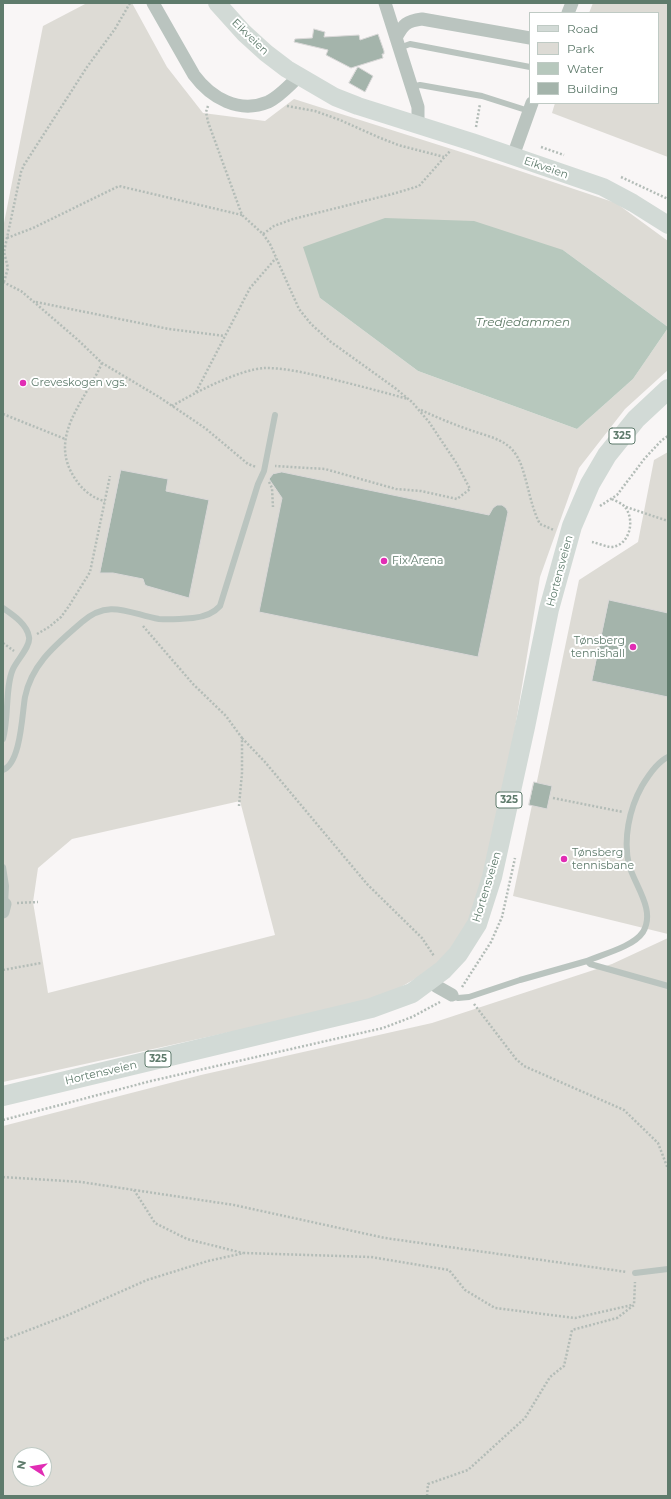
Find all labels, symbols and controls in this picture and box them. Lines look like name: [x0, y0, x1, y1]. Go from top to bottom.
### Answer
legend: [529, 12, 659, 104]
street label: Eikveien: [229, 16, 271, 58]
text: Road: [567, 21, 598, 36]
text: Park: [567, 41, 594, 56]
text: Water: [567, 61, 603, 76]
text: Building: [567, 81, 618, 96]
street label: Eikveien: [522, 154, 570, 182]
water label: Tredjedammen: [476, 315, 570, 329]
place label: Greveskogen vgs.: [31, 376, 127, 390]
marker: Greveskogen vgs.: [18, 378, 28, 388]
road number: 325: [609, 428, 635, 444]
street label: Hortensveien: [544, 534, 576, 608]
place label: Fix Arena: [392, 554, 443, 568]
marker: Fix Arena: [379, 556, 389, 566]
place label: Tønsberg tennishall: [571, 634, 625, 660]
marker: Tønsberg tennishall: [628, 642, 638, 652]
road number: 325: [496, 792, 522, 808]
place label: Tønsberg tennisbane: [572, 846, 634, 872]
street label: Hortensveien: [470, 850, 504, 924]
marker: Tønsberg tennisbane: [559, 854, 569, 864]
road number: 325: [145, 1051, 171, 1067]
street label: Hortensveien: [64, 1058, 138, 1088]
north arrow: [12, 1447, 52, 1487]
text: N: [13, 1459, 29, 1471]

